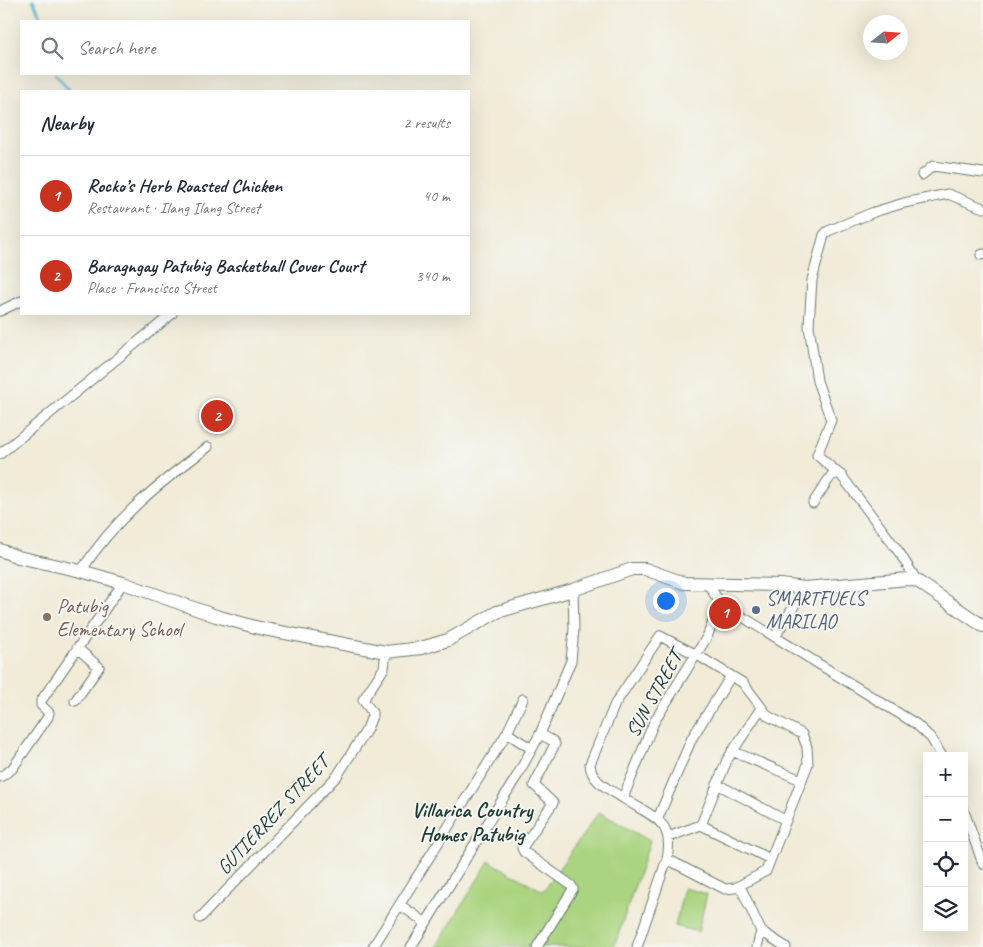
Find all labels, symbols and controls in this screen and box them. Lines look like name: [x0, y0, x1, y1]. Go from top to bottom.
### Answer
north arrow: [863, 15, 908, 60]
search box: [20, 20, 470, 75]
icon: search: [38, 34, 66, 62]
text: Search here: [78, 36, 155, 60]
text: Nearby: [40, 110, 93, 136]
text: 2 results: [403, 113, 450, 133]
text: Rocko’s Herb Roasted Chicken: [87, 174, 282, 198]
text: 1: [52, 186, 60, 206]
text: 40 m: [423, 186, 450, 206]
text: Restaurant · Ilang Ilang Street: [87, 198, 260, 218]
text: Baragngay Patubig Basketball Cover Court: [87, 254, 364, 278]
text: 2: [52, 266, 60, 286]
text: 340 m: [416, 266, 450, 286]
text: Place · Francisco Street: [87, 278, 217, 298]
pin: 2: [201, 397, 233, 435]
place label: SMARTFUELS MARILAO: [766, 586, 869, 634]
your location: [653, 588, 679, 614]
place label: Patubig Elementary School: [57, 594, 185, 642]
pin: 1: [709, 594, 741, 632]
marker: SMARTFUELS MARILAO: [750, 604, 762, 616]
marker: Patubig Elementary School: [41, 611, 53, 623]
street label: SUN STREET: [620, 642, 690, 741]
street label: GUTIERREZ STREET: [212, 747, 338, 880]
map controls: [923, 752, 968, 932]
button: +: [923, 752, 968, 797]
district label: Villarica Country Homes Patubig: [412, 797, 534, 847]
button: −: [923, 797, 968, 842]
button: locate: [923, 842, 968, 887]
button: layers: [923, 887, 968, 932]

